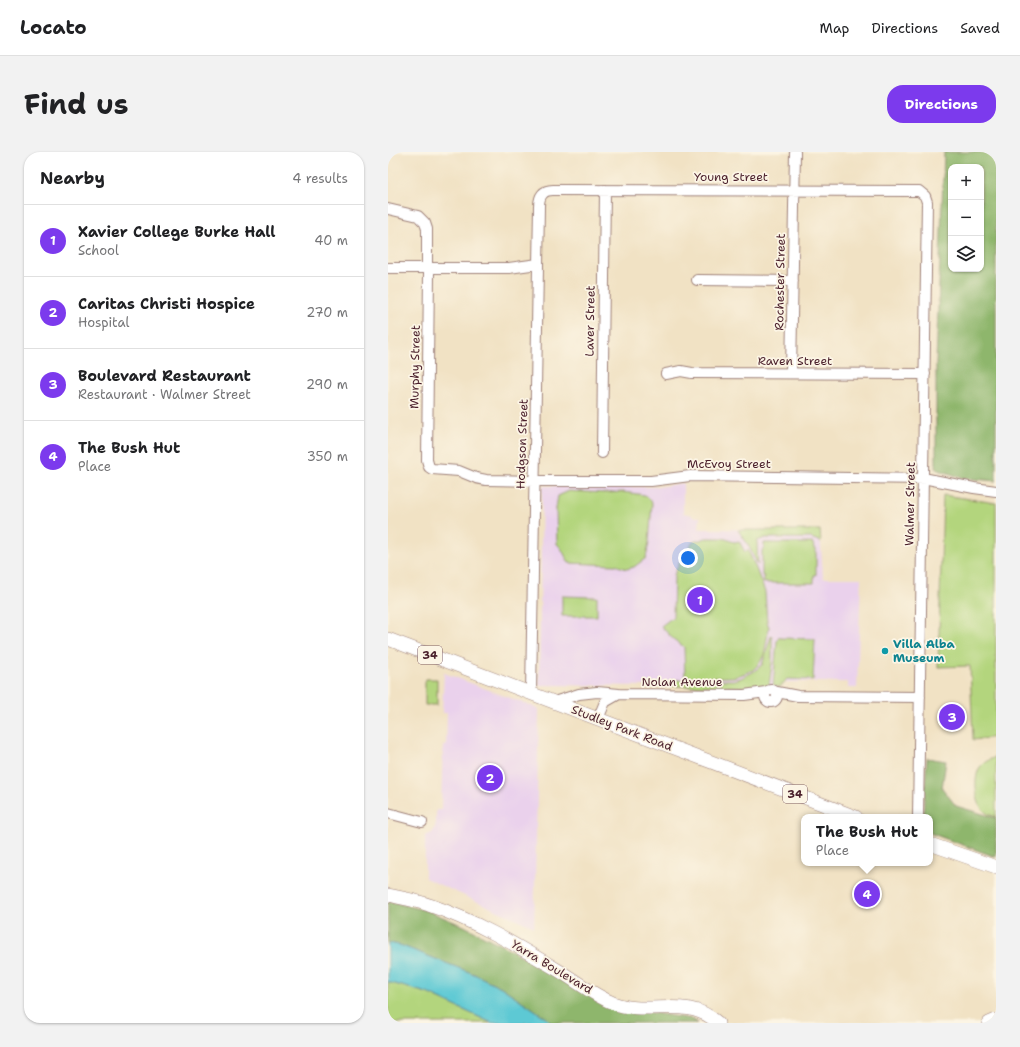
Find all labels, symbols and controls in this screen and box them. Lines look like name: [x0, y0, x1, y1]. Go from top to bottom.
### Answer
text: Locato: [20, 15, 87, 40]
text: Map: [820, 19, 850, 37]
text: Directions: [872, 19, 938, 37]
text: Saved: [960, 19, 1000, 37]
text: Find us: [24, 85, 129, 123]
button: Directions: [887, 85, 996, 123]
map controls: [948, 164, 984, 272]
button: +: [948, 164, 984, 200]
text: Nearby: [40, 167, 105, 189]
street label: Young Street: [694, 169, 768, 185]
text: 4 results: [292, 170, 348, 187]
button: −: [948, 200, 984, 236]
text: Xavier College Burke Hall: [78, 222, 276, 242]
text: 1: [50, 232, 56, 249]
text: 40 m: [314, 232, 348, 249]
street label: Rochester Street: [771, 233, 789, 331]
button: layers: [948, 236, 984, 272]
text: School: [78, 242, 119, 259]
street label: Laver Street: [581, 285, 599, 357]
text: Caritas Christi Hospice: [78, 294, 255, 314]
text: 2: [48, 304, 58, 321]
text: 270 m: [306, 304, 348, 321]
text: Hospital: [78, 314, 129, 331]
street label: Murphy Street: [406, 325, 424, 409]
street label: Raven Street: [758, 353, 832, 369]
text: Boulevard Restaurant: [78, 366, 251, 386]
text: 3: [48, 376, 58, 393]
text: 290 m: [306, 376, 348, 393]
text: Restaurant · Walmer Street: [78, 386, 251, 403]
street label: Hodgson Street: [512, 399, 532, 489]
text: The Bush Hut: [78, 438, 180, 458]
text: 4: [48, 448, 58, 465]
text: 350 m: [307, 448, 348, 465]
street label: McEvoy Street: [687, 456, 771, 472]
text: Place: [78, 458, 111, 475]
street label: Walmer Street: [901, 462, 919, 546]
your location: [678, 548, 698, 568]
pin: 1: [687, 585, 713, 615]
place label: Villa Alba Museum: [893, 636, 956, 666]
road number: 34: [418, 646, 442, 664]
marker: Villa Alba Museum: [880, 646, 890, 656]
street label: Nolan Avenue: [641, 674, 723, 690]
street label: Studley Park Road: [569, 701, 675, 755]
pin: 3: [939, 702, 965, 732]
pin: 2: [477, 763, 503, 793]
road number: 34: [783, 785, 807, 803]
popup: [801, 814, 933, 866]
text: The Bush Hut: [816, 822, 918, 842]
text: Place: [816, 842, 849, 859]
pin: 4: [854, 879, 880, 909]
street label: Yarra Boulevard: [508, 936, 596, 998]

